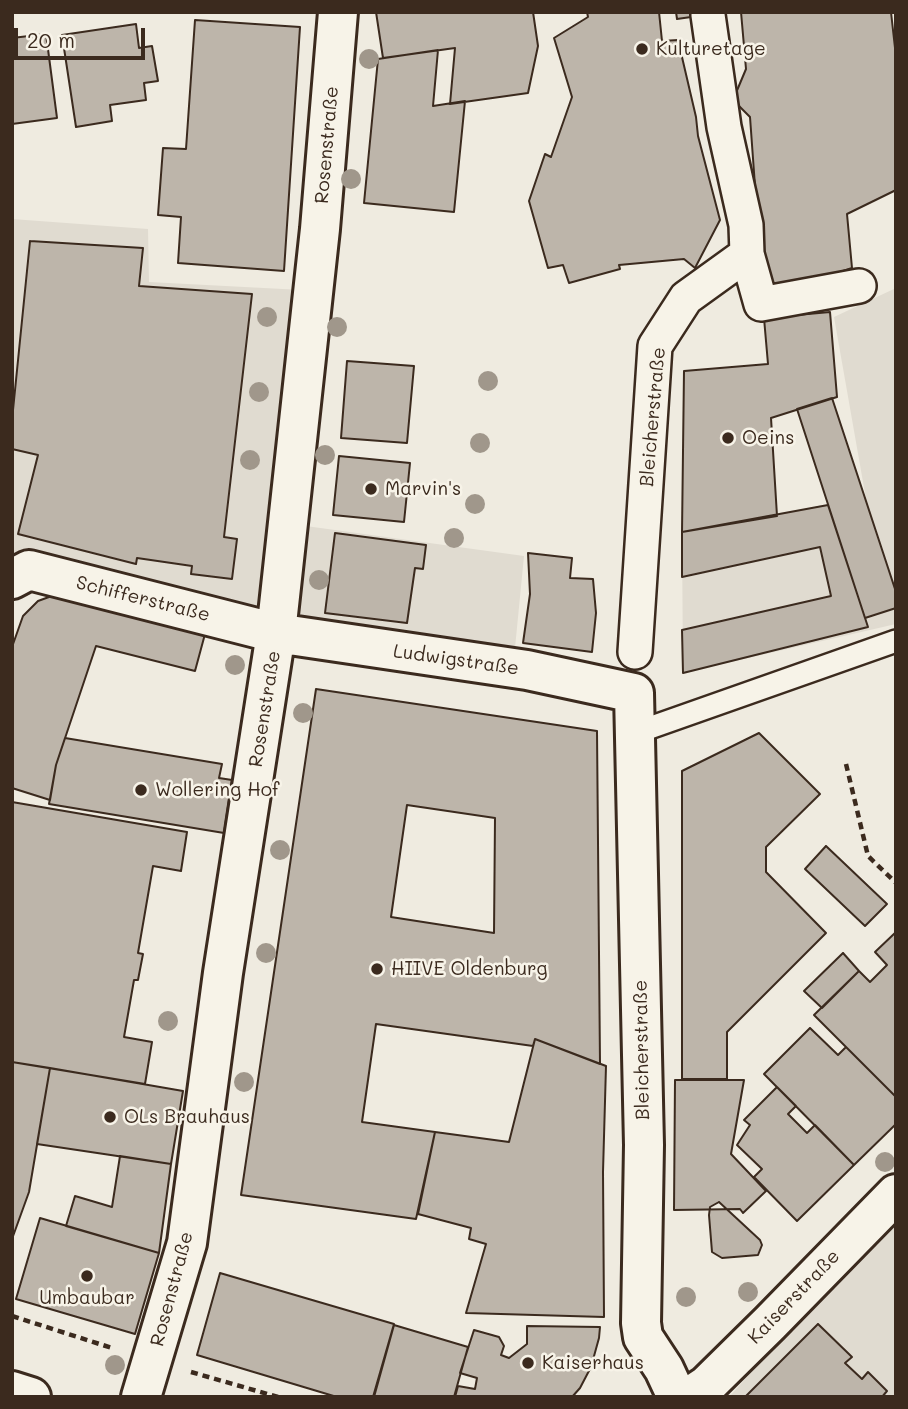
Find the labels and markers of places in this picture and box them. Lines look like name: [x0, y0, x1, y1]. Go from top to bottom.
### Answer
place label: Kulturetage: [656, 38, 766, 60]
marker: Kulturetage: [634, 41, 650, 57]
place label: Oeins: [742, 427, 794, 449]
marker: Oeins: [720, 430, 736, 446]
place label: Marvin's: [385, 478, 461, 500]
marker: Marvin's: [363, 481, 379, 497]
place label: Wollering Hof: [155, 779, 279, 801]
marker: Wollering Hof: [133, 782, 149, 798]
place label: HIIVE Oldenburg: [391, 958, 548, 980]
marker: HIIVE Oldenburg: [369, 961, 385, 977]
place label: OLs Brauhaus: [124, 1106, 250, 1128]
marker: OLs Brauhaus: [102, 1109, 118, 1125]
marker: Umbaubar: [79, 1268, 95, 1284]
place label: Umbaubar: [39, 1287, 135, 1309]
place label: Kaiserhaus: [542, 1352, 644, 1374]
marker: Kaiserhaus: [520, 1355, 536, 1371]

